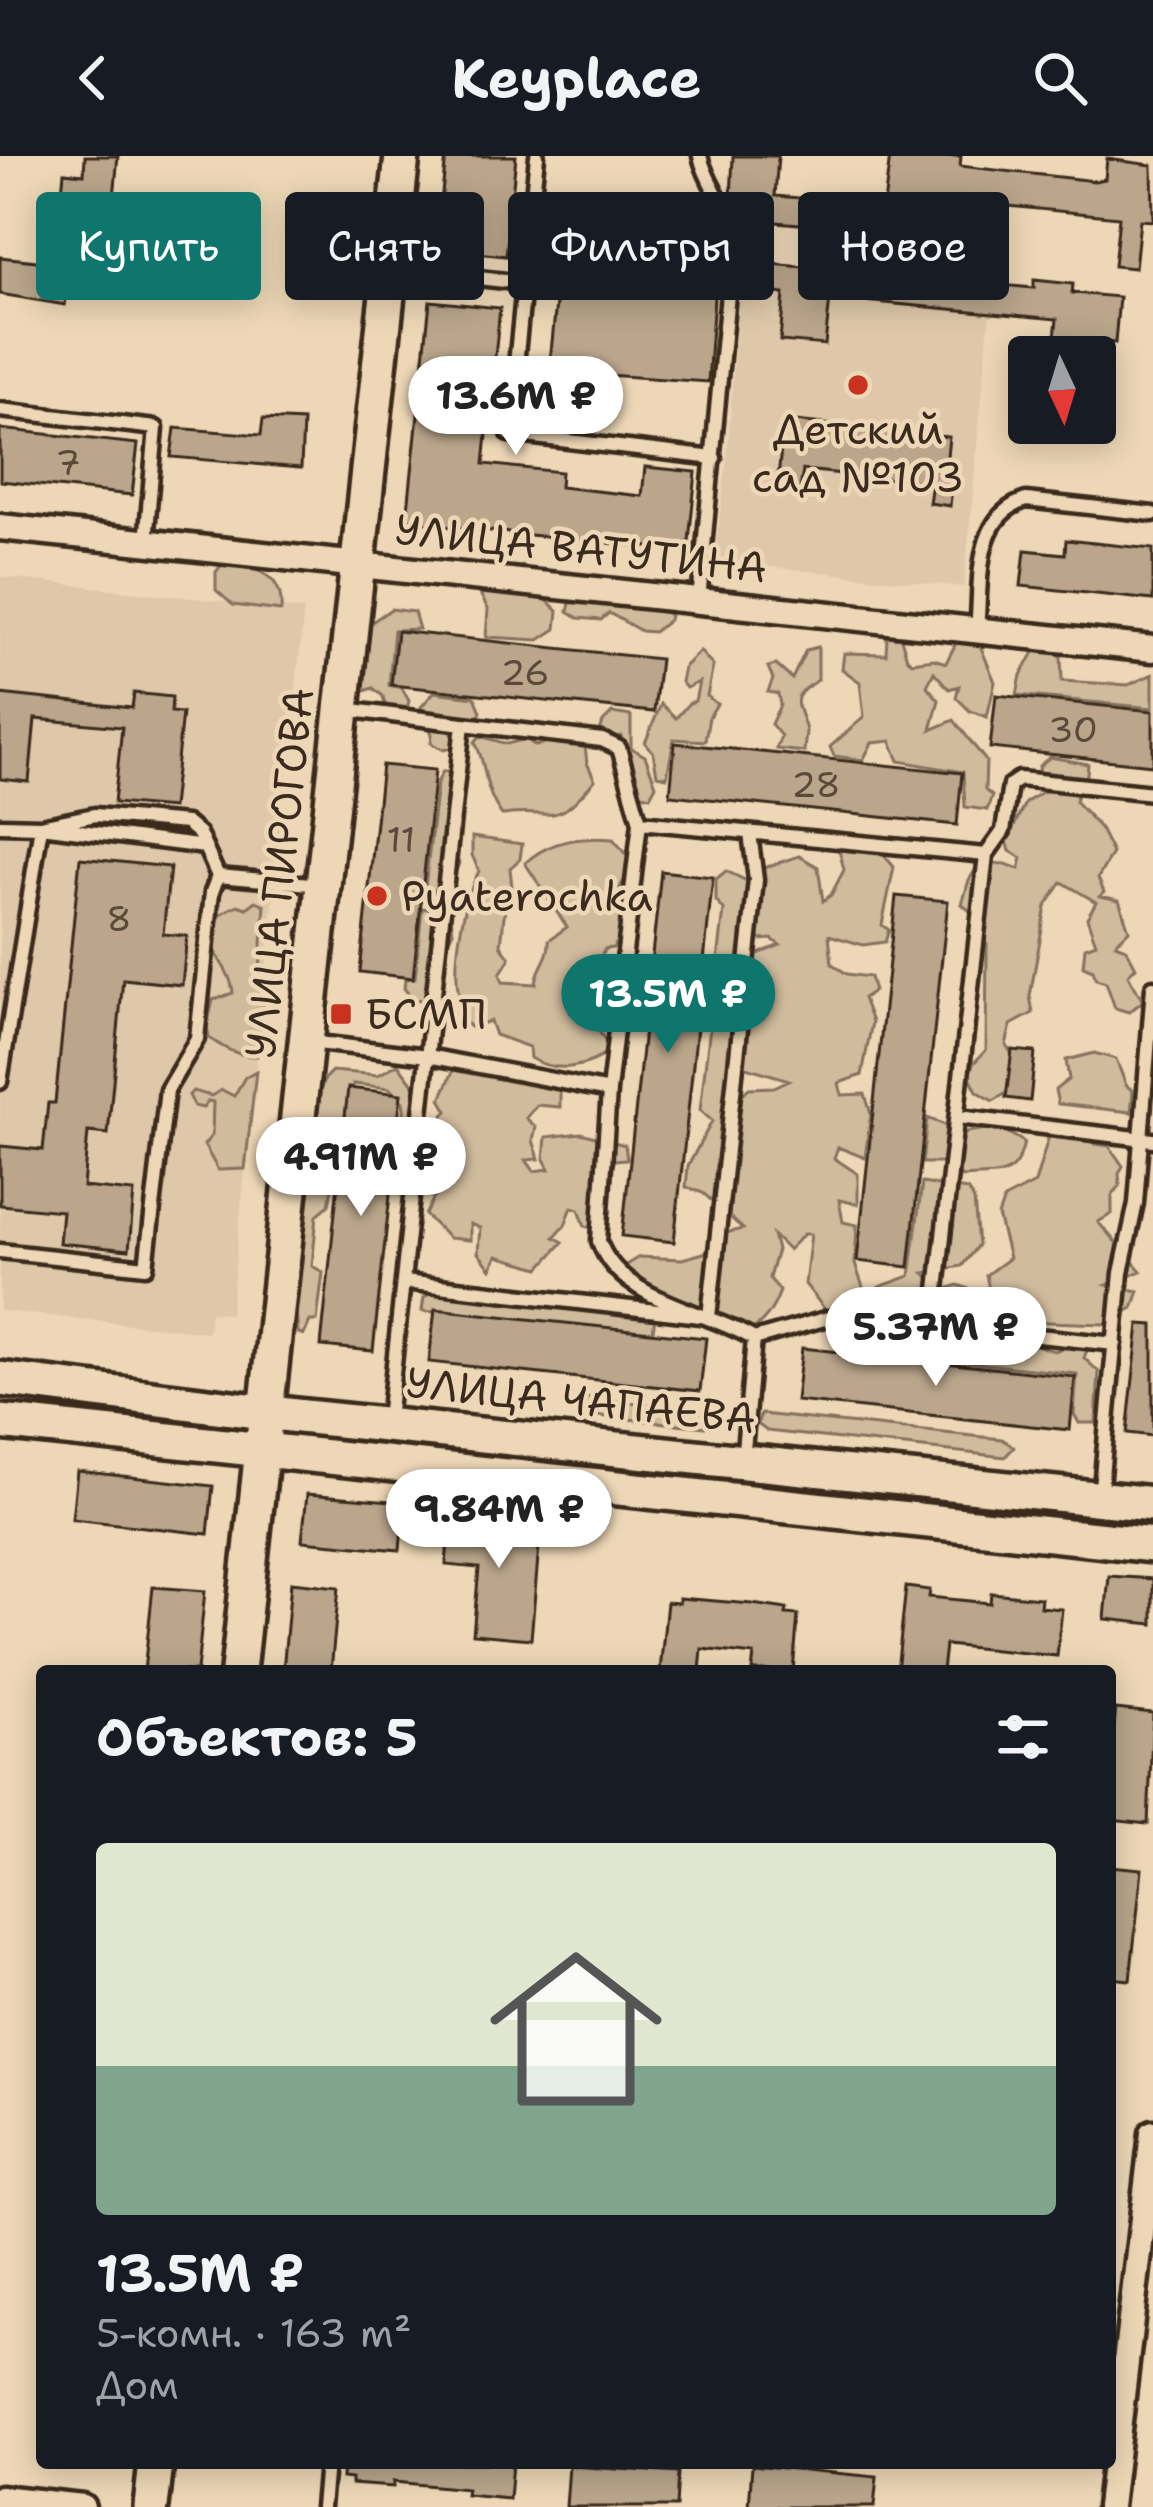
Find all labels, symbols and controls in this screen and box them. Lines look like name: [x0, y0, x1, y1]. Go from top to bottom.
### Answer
text: Keyplace: [451, 42, 702, 114]
icon: back: [60, 45, 126, 111]
icon: search: [1027, 45, 1093, 111]
chip: Купить: [36, 192, 261, 300]
chip: Снять: [285, 192, 484, 300]
chip: Фильтры: [508, 192, 774, 300]
chip: Новое: [798, 192, 1009, 300]
north arrow: [1008, 336, 1116, 444]
map controls: [1008, 336, 1116, 444]
pin: 13.6M ₽: [405, 356, 627, 458]
text: 13.6M ₽: [435, 369, 597, 421]
marker: Детский сад №103: [845, 372, 871, 398]
place label: Детский сад №103: [752, 401, 964, 505]
house number: 7: [55, 438, 81, 487]
street label: УЛИЦА ВАТУТИНА: [392, 501, 770, 595]
house number: 26: [501, 648, 549, 697]
street label: УЛИЦА ПИРОГОВА: [232, 685, 326, 1061]
house number: 30: [1048, 705, 1098, 754]
house number: 28: [791, 760, 841, 809]
house number: 11: [387, 815, 415, 864]
place label: Pyaterochka: [401, 868, 653, 924]
marker: Pyaterochka: [364, 883, 390, 909]
house number: 8: [106, 894, 132, 943]
pin: 13.5M ₽: [557, 954, 779, 1056]
text: 13.5M ₽: [588, 967, 748, 1019]
place label: БСМП: [365, 986, 486, 1042]
marker: БСМП: [328, 1001, 354, 1027]
pin: 4.91M ₽: [250, 1117, 472, 1219]
text: 4.91M ₽: [283, 1130, 439, 1182]
pin: 5.37M ₽: [825, 1287, 1047, 1389]
text: 5.37M ₽: [852, 1300, 1020, 1352]
street label: УЛИЦА ЧАПАЕВА: [403, 1354, 759, 1446]
pin: 9.84M ₽: [388, 1469, 610, 1571]
text: 9.84M ₽: [413, 1482, 585, 1534]
text: Объектов: 5: [96, 1703, 418, 1771]
icon: filters: [990, 1704, 1056, 1770]
icon: home: [468, 1921, 684, 2137]
text: 13.5M ₽: [96, 2239, 305, 2307]
text: 5-комн. · 163 m²: [96, 2307, 411, 2359]
text: Дом: [96, 2359, 178, 2411]

